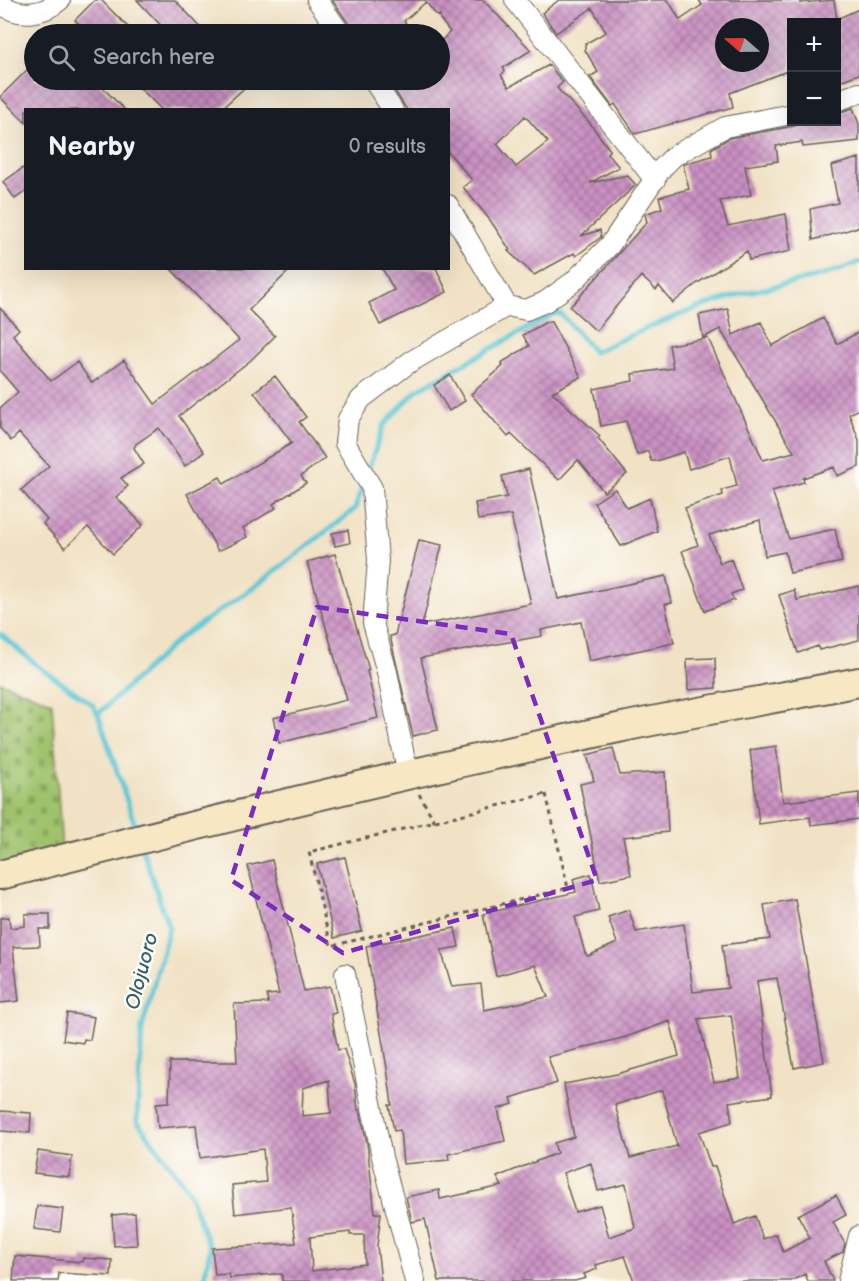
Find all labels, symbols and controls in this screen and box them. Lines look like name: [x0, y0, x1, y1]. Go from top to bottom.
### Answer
north arrow: [715, 18, 769, 72]
map controls: [787, 18, 841, 126]
button: +: [787, 18, 841, 72]
search box: [24, 24, 450, 90]
icon: search: [45, 41, 78, 74]
text: Search here: [93, 44, 215, 71]
button: −: [787, 72, 841, 126]
text: Nearby: [48, 132, 135, 163]
text: 0 results: [349, 135, 426, 159]
water label: Olojuoro: [120, 930, 164, 1012]

